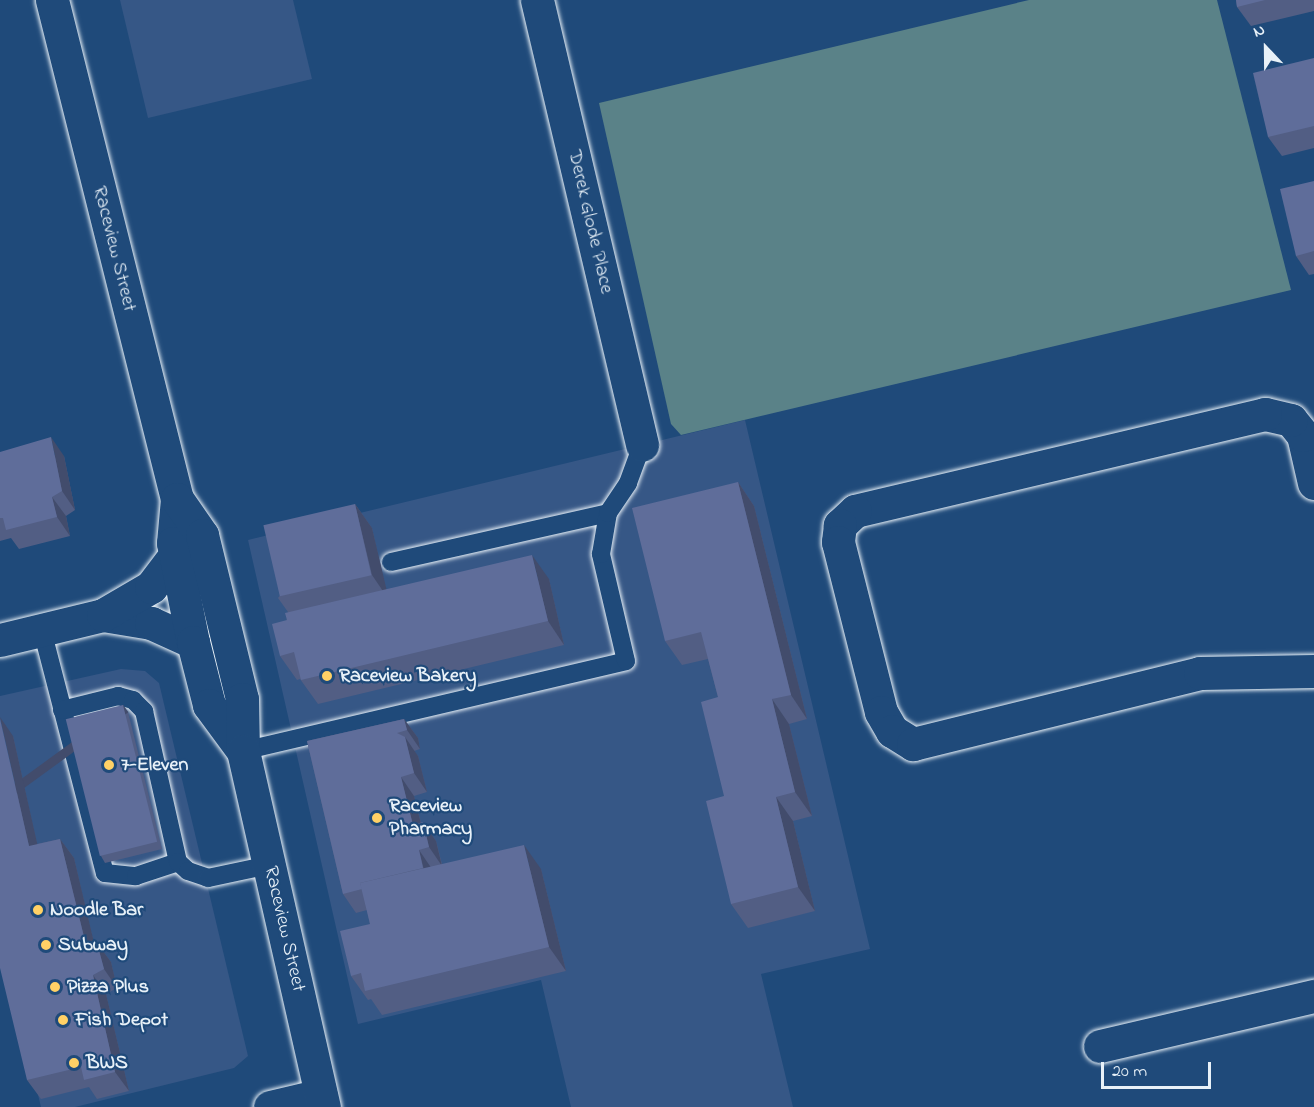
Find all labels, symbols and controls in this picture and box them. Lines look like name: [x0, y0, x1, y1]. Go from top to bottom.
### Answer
north arrow: [1236, 18, 1296, 78]
text: N: [1250, 18, 1269, 44]
street label: Derek Glode Place: [562, 148, 618, 296]
street label: Raceview Street: [87, 184, 141, 314]
place label: Raceview Bakery: [339, 664, 476, 688]
marker: Raceview Bakery: [320, 669, 334, 683]
place label: 7-Eleven: [121, 753, 188, 777]
marker: 7-Eleven: [102, 758, 116, 772]
place label: Raceview Pharmacy: [389, 795, 472, 842]
marker: Raceview Pharmacy: [370, 811, 384, 825]
street label: Raceview Street: [258, 864, 310, 994]
place label: Noodle Bar: [50, 898, 143, 922]
marker: Noodle Bar: [31, 903, 45, 917]
place label: Subway: [58, 933, 128, 957]
marker: Subway: [39, 938, 53, 952]
place label: Pizza Plus: [67, 975, 149, 999]
marker: Pizza Plus: [48, 980, 62, 994]
place label: Fish Depot: [75, 1008, 168, 1032]
marker: Fish Depot: [56, 1013, 70, 1027]
scale bar: [1104, 1050, 1214, 1088]
place label: BWS: [86, 1051, 128, 1075]
marker: BWS: [67, 1056, 81, 1070]
text: 20 m: [1112, 1059, 1147, 1085]

